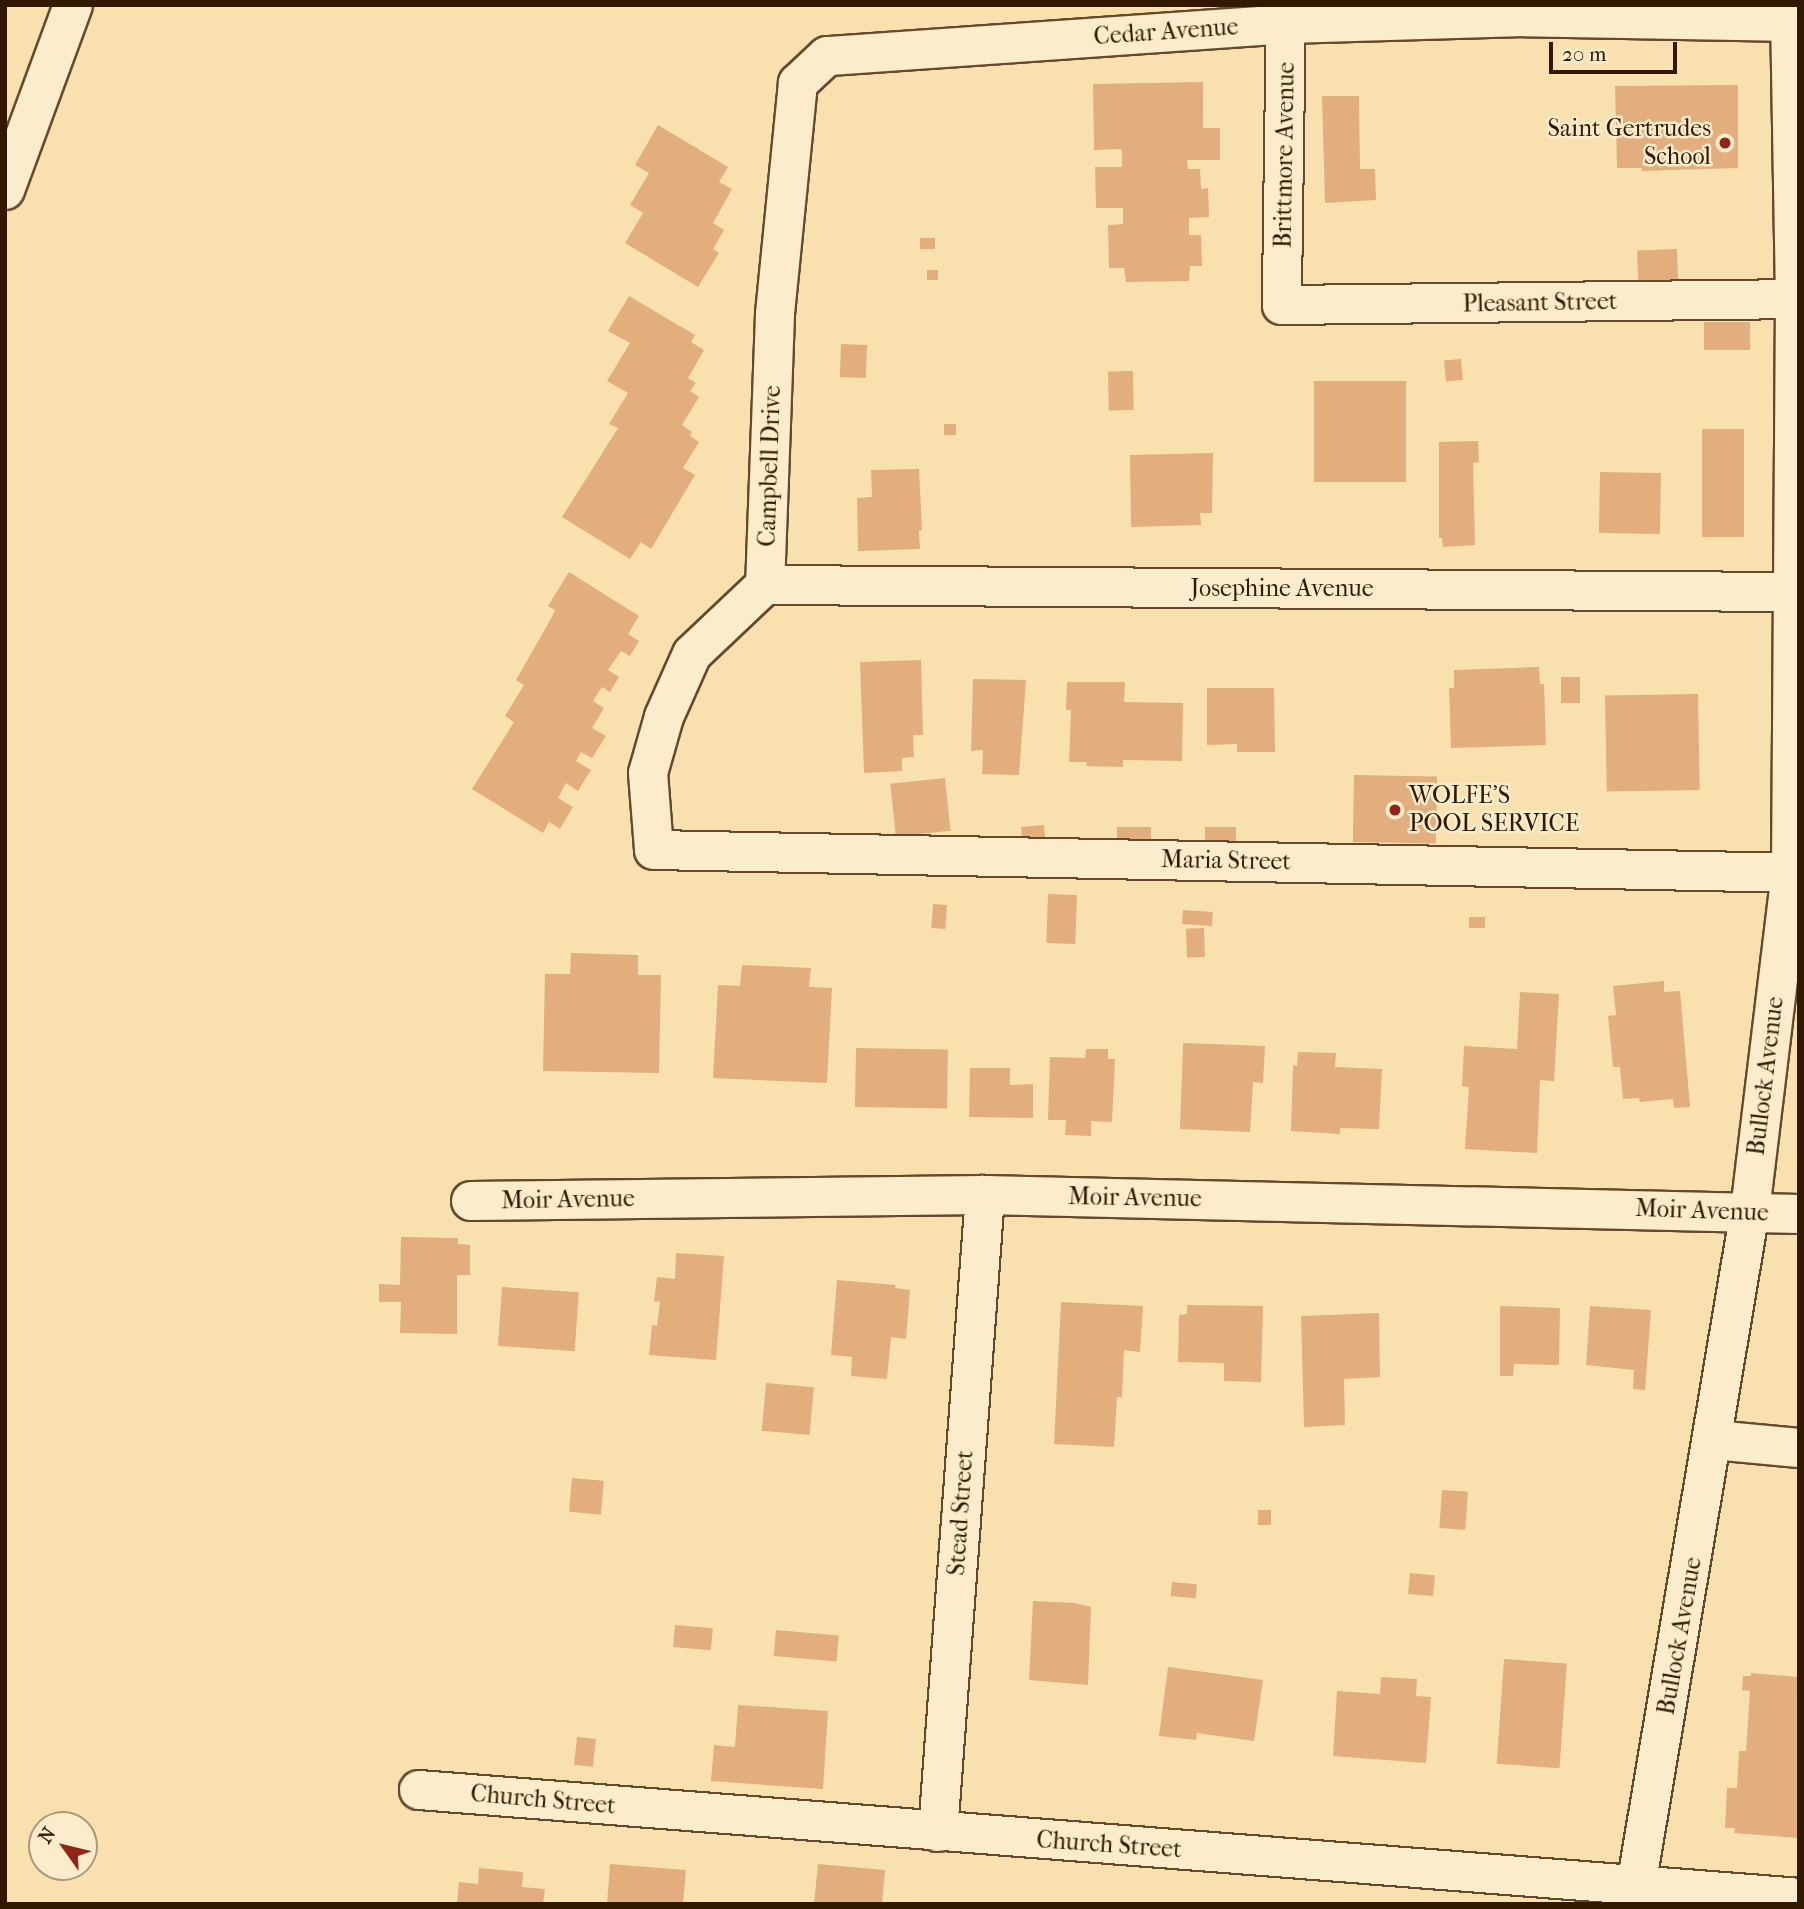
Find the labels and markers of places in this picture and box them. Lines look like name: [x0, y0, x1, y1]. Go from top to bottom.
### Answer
place label: Saint Gertrudes School: [1548, 115, 1711, 171]
marker: Saint Gertrudes School: [1717, 135, 1733, 151]
place label: WOLFE'S POOL SERVICE: [1409, 782, 1579, 838]
marker: WOLFE'S POOL SERVICE: [1387, 802, 1403, 818]

